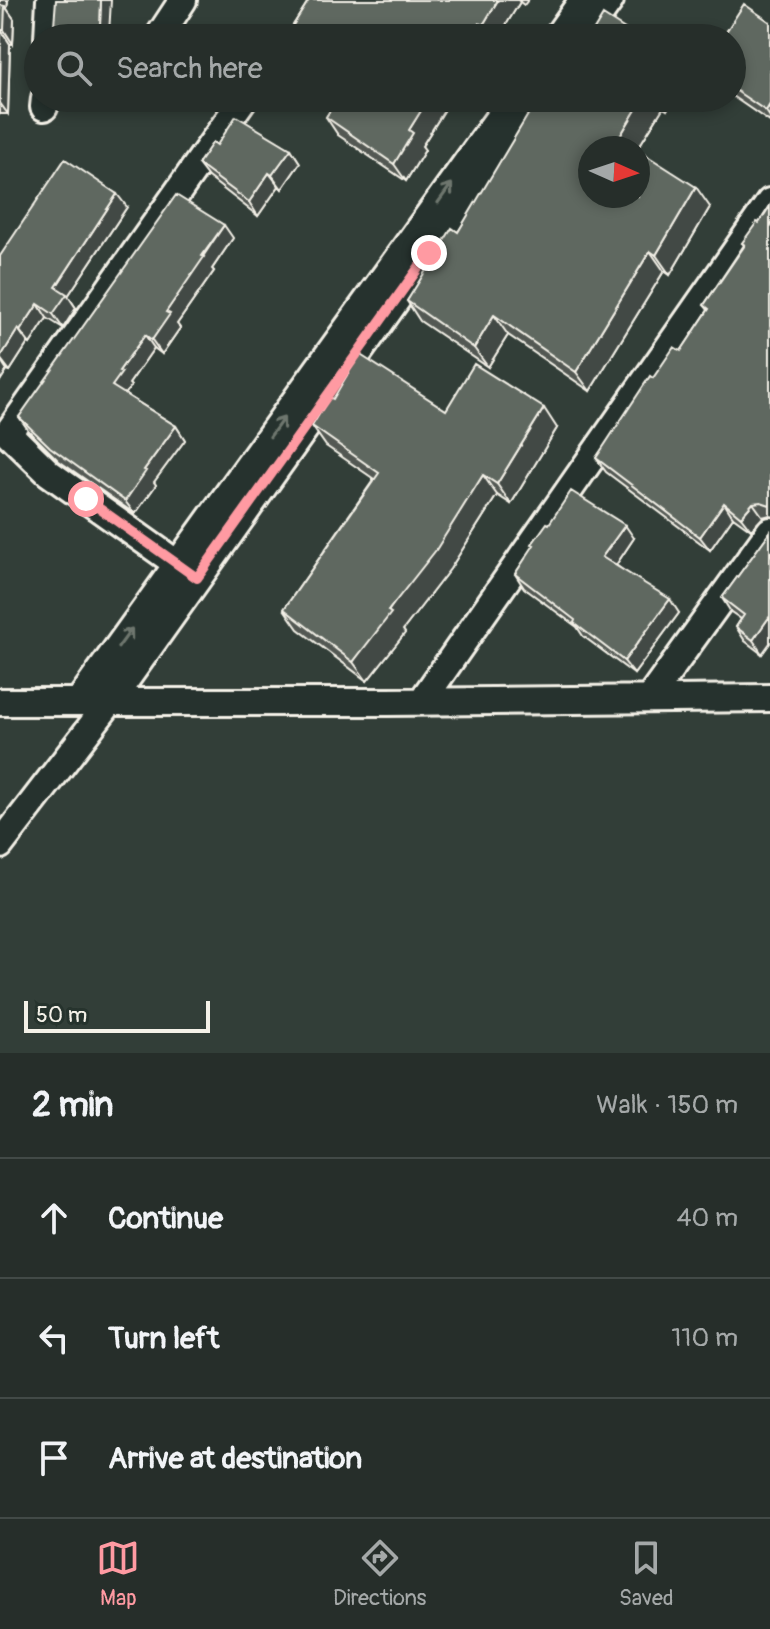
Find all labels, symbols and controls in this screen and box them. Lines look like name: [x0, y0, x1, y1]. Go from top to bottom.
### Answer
search box: [24, 24, 746, 112]
icon: search: [52, 46, 96, 90]
text: Search here: [116, 50, 263, 87]
north arrow: [578, 136, 650, 208]
one-way arrow: [436, 183, 453, 204]
route end: [411, 235, 447, 271]
one-way arrow: [268, 417, 285, 438]
route start: [68, 481, 104, 517]
one-way arrow: [116, 628, 133, 649]
scale bar: [24, 997, 210, 1033]
text: 50 m: [36, 1001, 87, 1029]
text: 2 min: [32, 1084, 114, 1127]
text: Walk · 150 m: [596, 1089, 738, 1121]
icon: ahead: [32, 1196, 76, 1240]
text: Continue: [108, 1200, 223, 1237]
text: 40 m: [676, 1202, 738, 1234]
icon: left: [32, 1316, 76, 1360]
text: Turn left: [108, 1320, 219, 1357]
text: 110 m: [671, 1322, 738, 1354]
icon: arrive: [32, 1436, 76, 1480]
text: Arrive at destination: [108, 1440, 362, 1477]
tab: Map: [96, 1536, 140, 1612]
tab: Directions: [333, 1536, 426, 1612]
tab: Saved: [619, 1536, 674, 1612]

